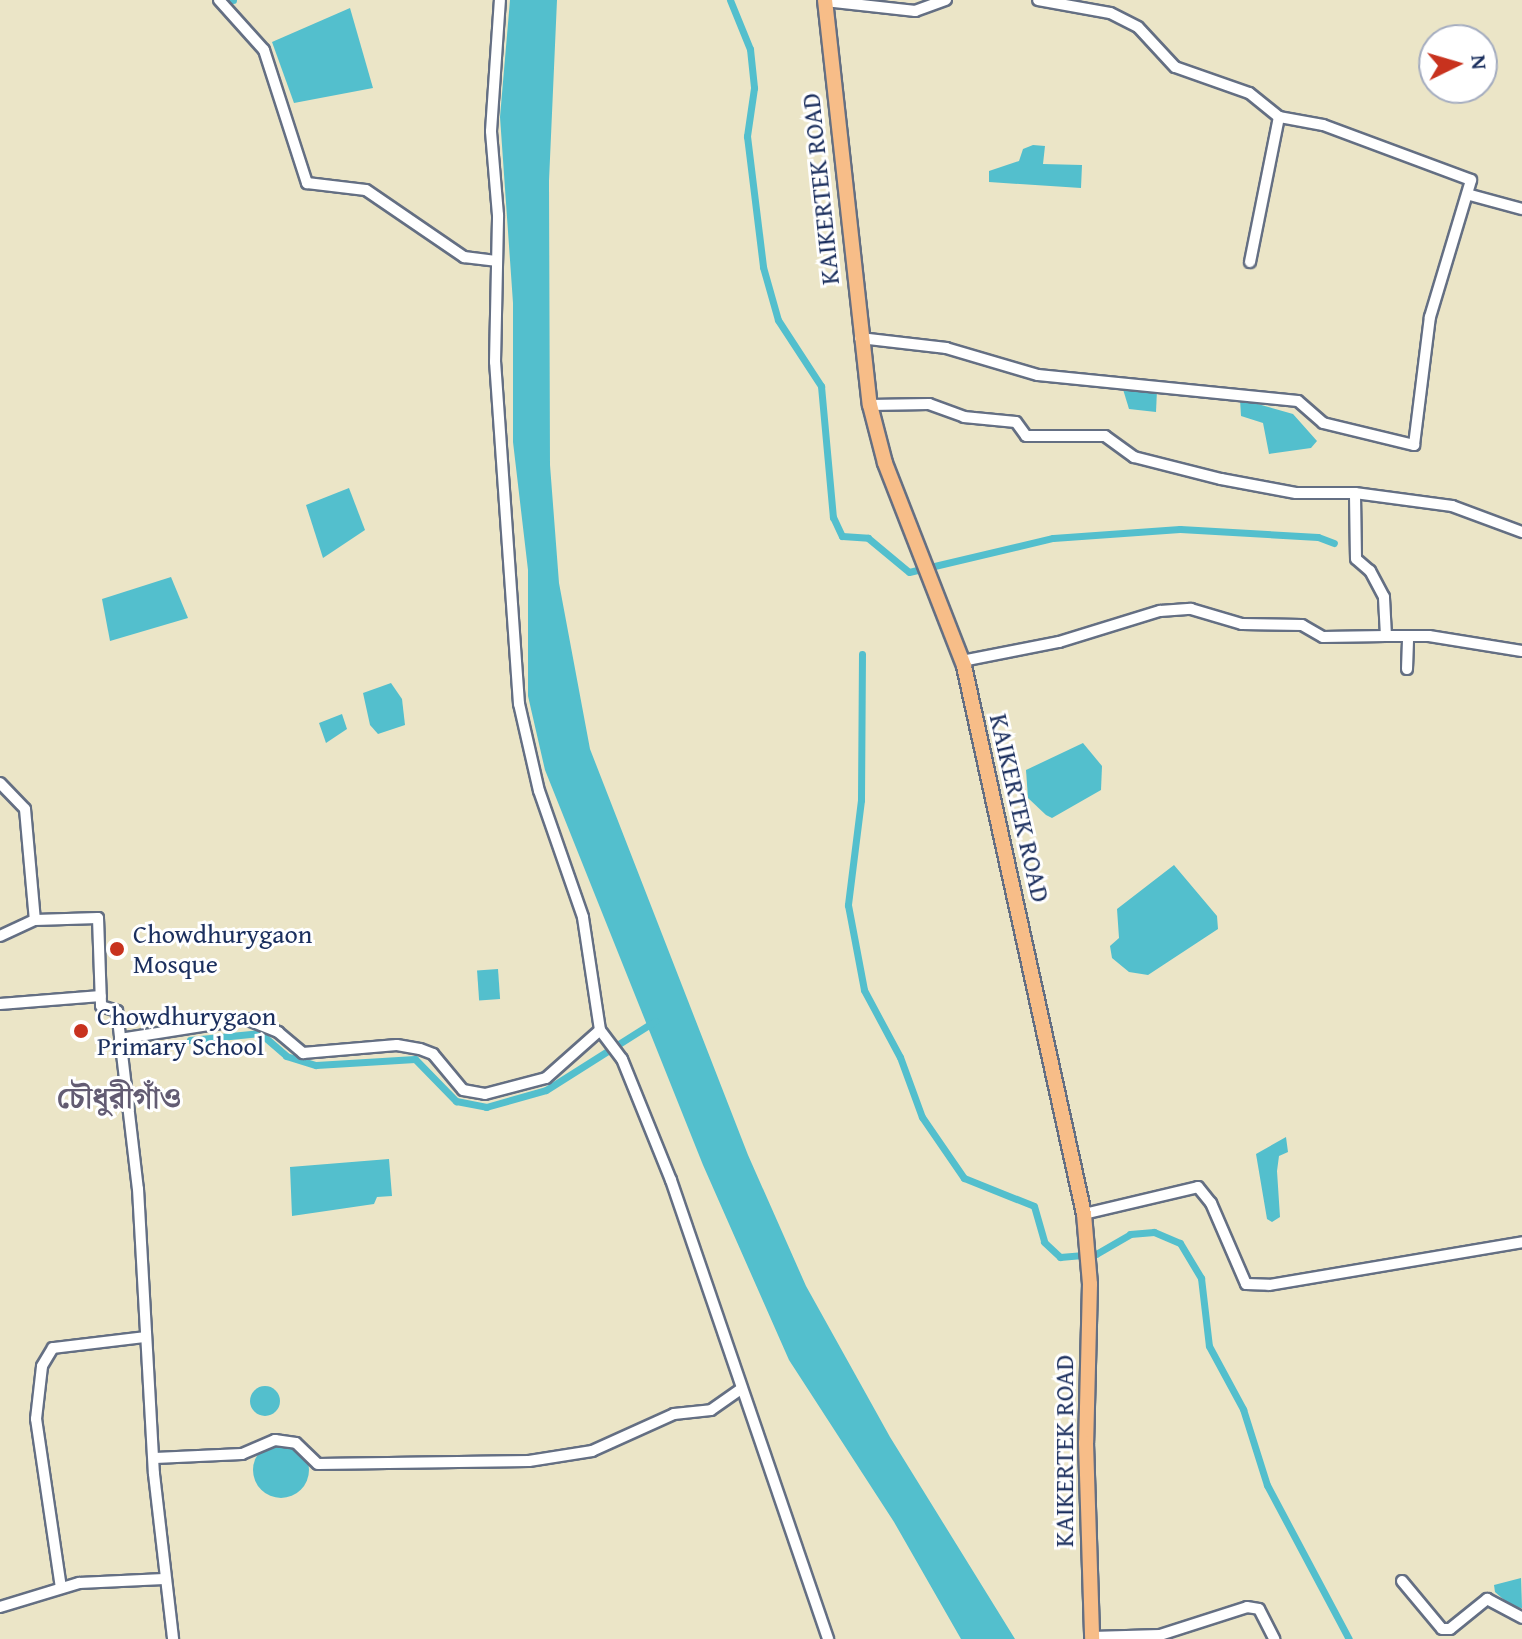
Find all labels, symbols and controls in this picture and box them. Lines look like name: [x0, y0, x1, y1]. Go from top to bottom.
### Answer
north arrow: [1418, 24, 1498, 104]
text: N: [1463, 53, 1496, 71]
street label: KAIKERTEK ROAD: [794, 92, 846, 286]
street label: KAIKERTEK ROAD: [983, 711, 1057, 905]
place label: Chowdhurygaon Mosque: [133, 918, 312, 980]
marker: Chowdhurygaon Mosque: [108, 940, 126, 958]
place label: Chowdhurygaon Primary School: [97, 1000, 276, 1062]
marker: Chowdhurygaon Primary School: [72, 1022, 90, 1040]
district label: চৌধুরীগাঁও: [57, 1079, 181, 1115]
street label: KAIKERTEK ROAD: [1048, 1355, 1080, 1547]

